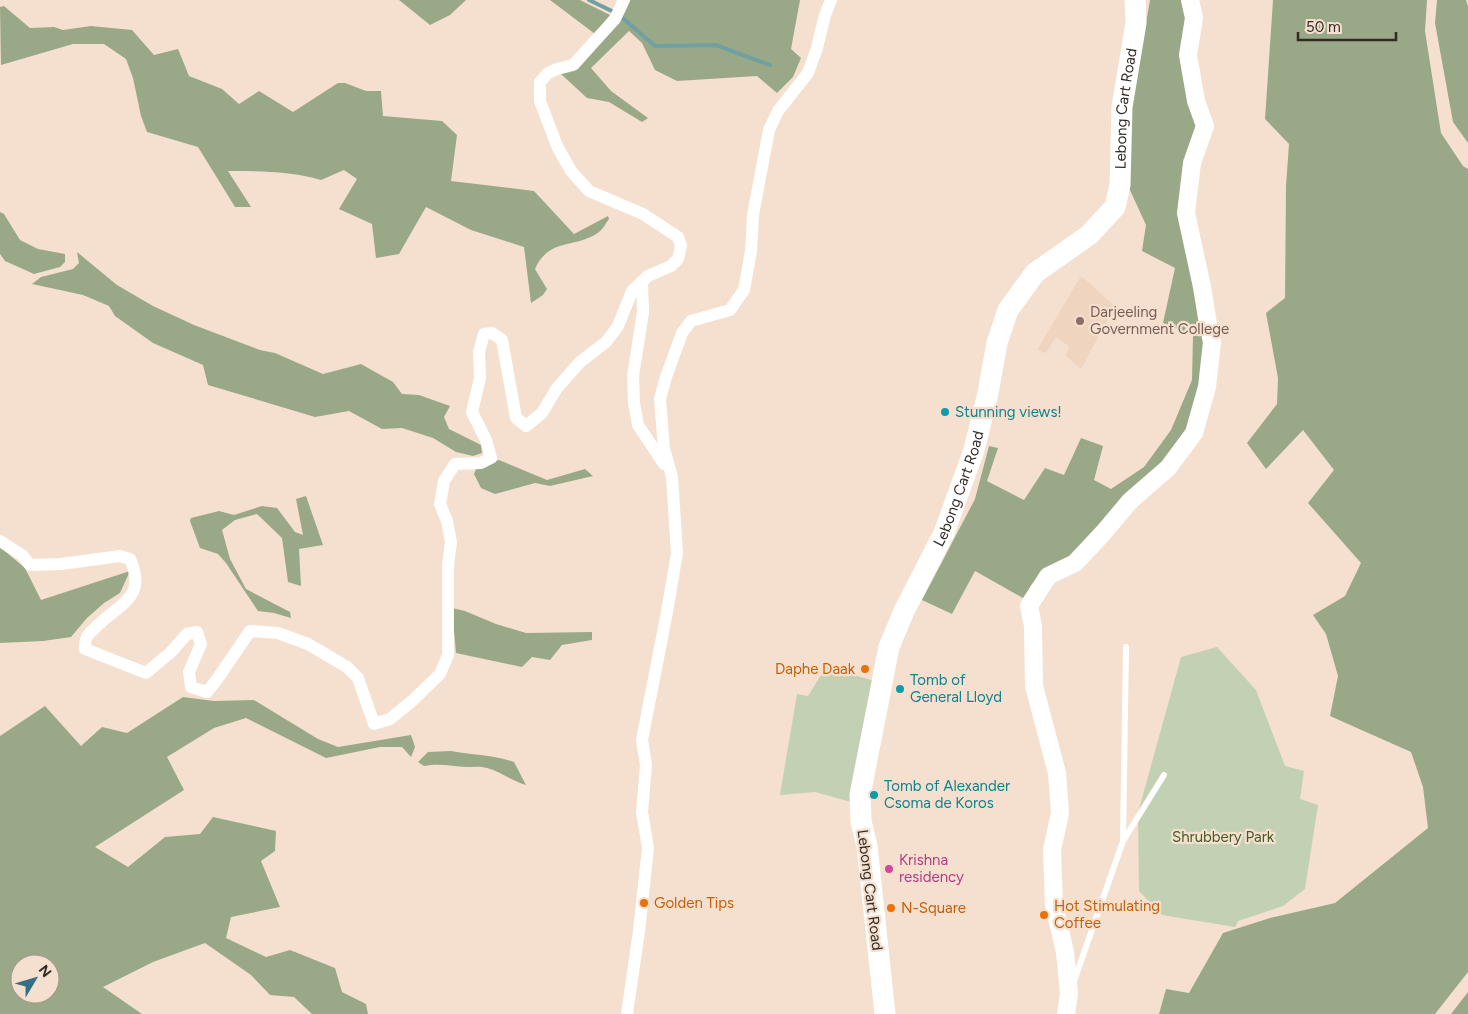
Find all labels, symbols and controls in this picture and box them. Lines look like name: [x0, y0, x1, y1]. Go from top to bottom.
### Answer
scale bar: [1298, 10, 1396, 42]
text: 50 m: [1306, 18, 1341, 36]
street label: Lebong Cart Road: [1111, 47, 1141, 170]
place label: Darjeeling Government College: [1090, 303, 1229, 338]
marker: Darjeeling Government College: [1074, 315, 1086, 327]
place label: Stunning views!: [955, 403, 1062, 421]
marker: Stunning views!: [939, 406, 951, 418]
street label: Lebong Cart Road: [930, 429, 987, 550]
place label: Daphe Daak: [775, 660, 856, 678]
marker: Daphe Daak: [859, 663, 871, 675]
place label: Tomb of General Lloyd: [910, 671, 1002, 706]
marker: Tomb of General Lloyd: [894, 683, 906, 695]
place label: Tomb of Alexander Csoma de Koros: [884, 777, 1010, 812]
marker: Tomb of Alexander Csoma de Koros: [868, 789, 880, 801]
street label: Lebong Cart Road: [854, 828, 886, 952]
park label: Shrubbery Park: [1172, 828, 1275, 846]
place label: Krishna residency: [899, 851, 964, 886]
marker: Krishna residency: [883, 863, 895, 875]
place label: Golden Tips: [654, 894, 734, 912]
marker: Golden Tips: [638, 897, 650, 909]
place label: Hot Stimulating Coffee: [1054, 897, 1160, 932]
place label: N-Square: [901, 899, 966, 917]
marker: N-Square: [885, 902, 897, 914]
marker: Hot Stimulating Coffee: [1038, 909, 1050, 921]
north arrow: [10, 954, 60, 1004]
text: N: [35, 962, 55, 981]

